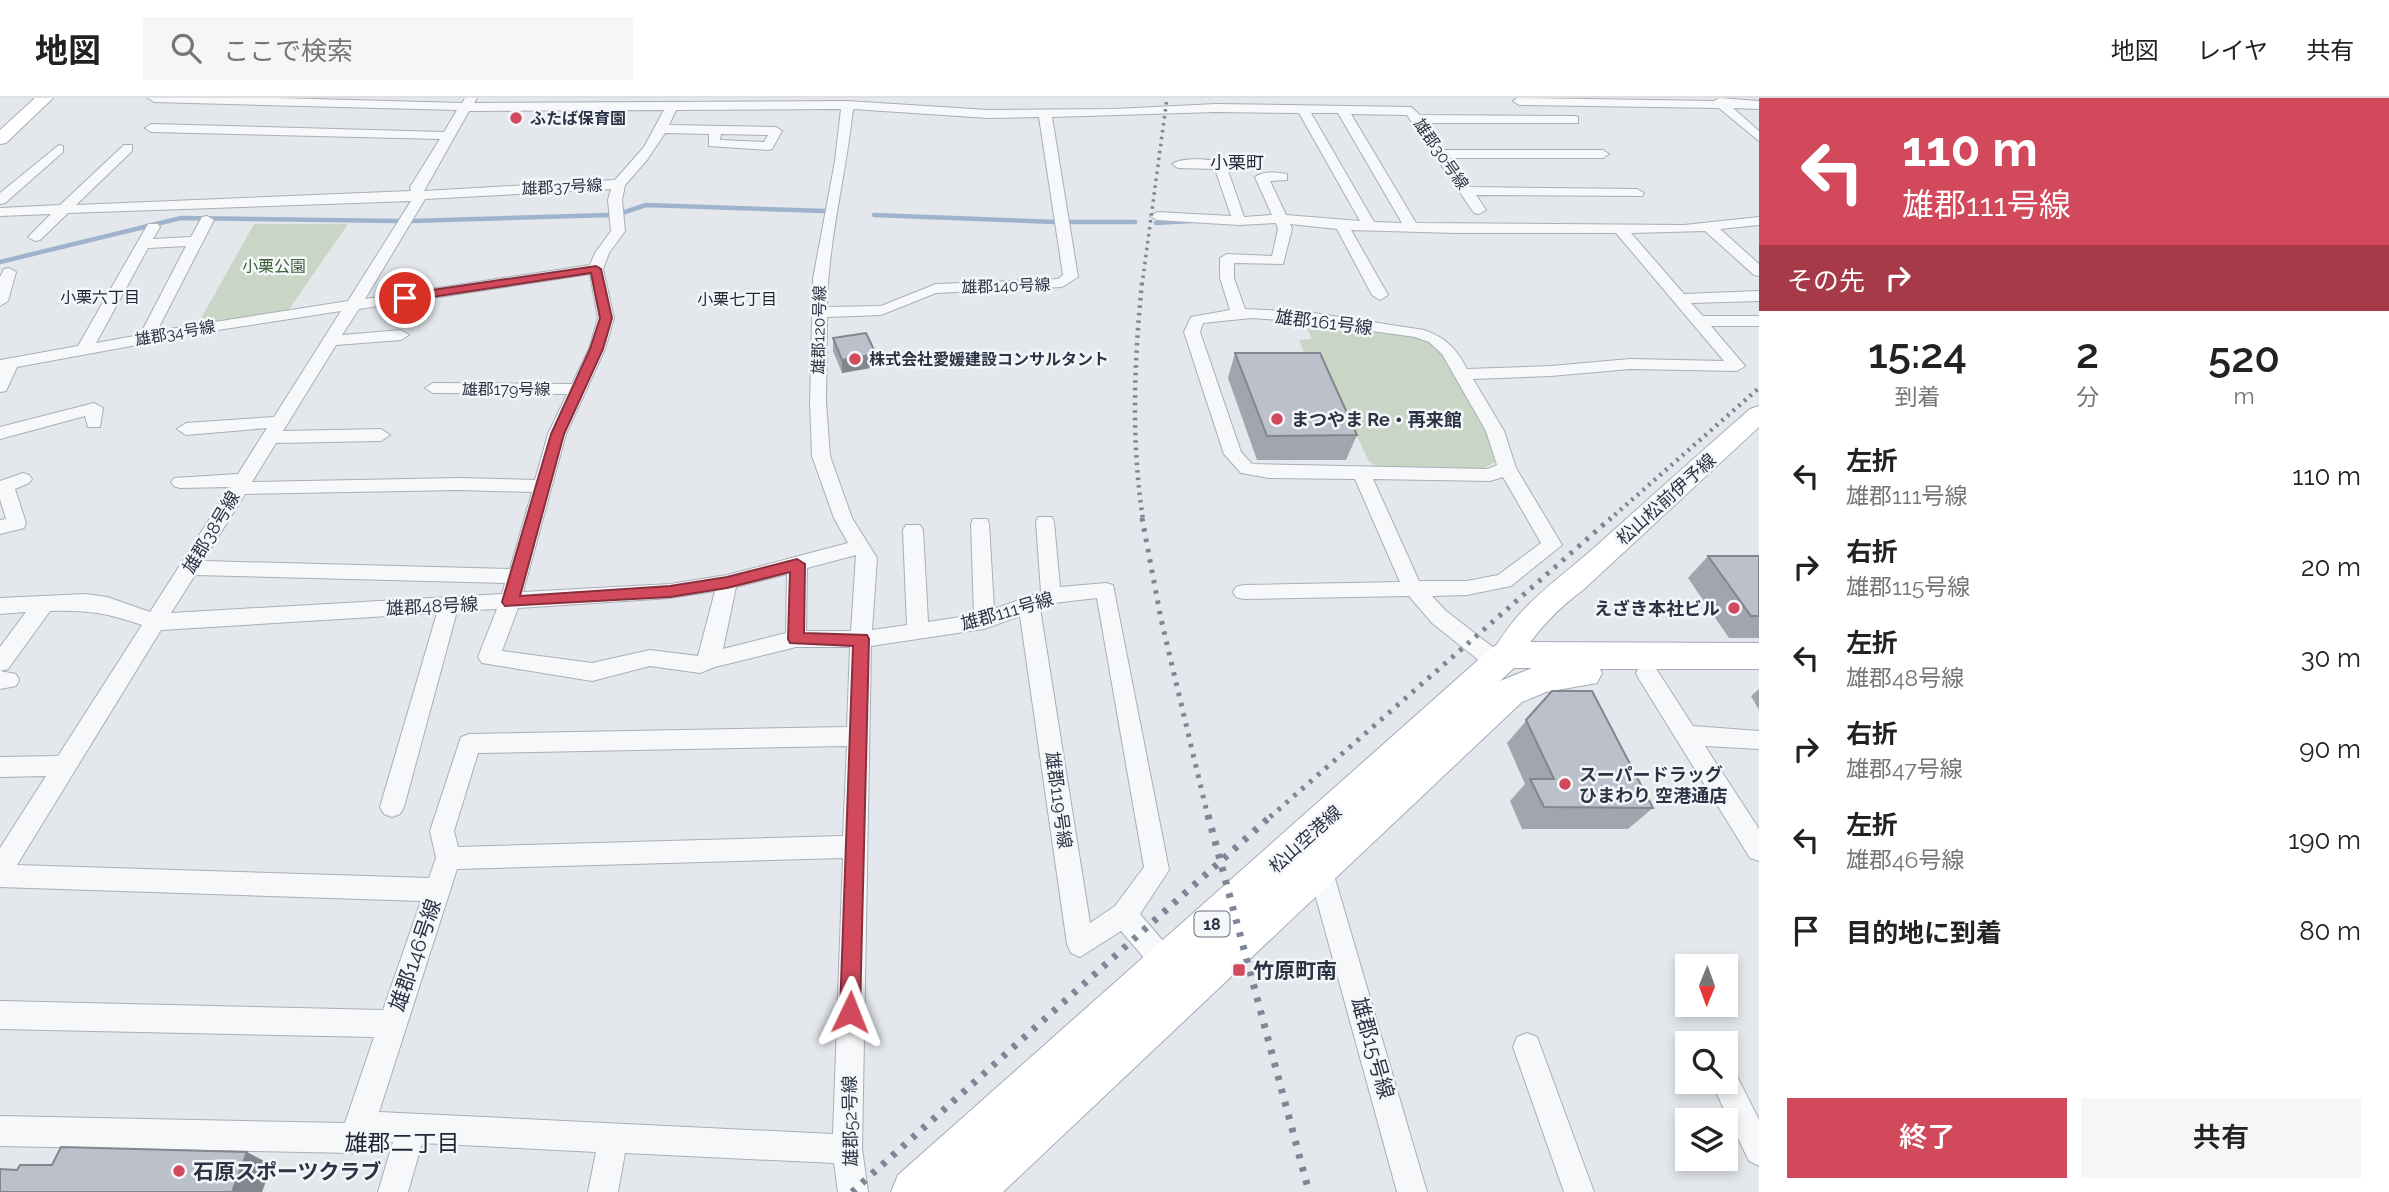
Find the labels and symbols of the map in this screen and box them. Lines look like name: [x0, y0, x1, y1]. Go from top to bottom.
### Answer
place label: ふたば保育園: [530, 109, 626, 128]
marker: ふたば保育園: [508, 110, 524, 126]
street label: 雄郡30号線: [1410, 115, 1472, 193]
district label: 小栗町: [1210, 152, 1264, 173]
street label: 雄郡37号線: [521, 175, 603, 199]
park label: 小栗公園: [242, 257, 306, 276]
pin: [375, 268, 435, 328]
street label: 雄郡140号線: [961, 275, 1051, 297]
street label: 雄郡120号線: [809, 285, 829, 375]
district label: 小栗六丁目: [60, 288, 140, 307]
district label: 小栗七丁目: [697, 290, 777, 309]
street label: 雄郡161号線: [1274, 306, 1374, 338]
street label: 雄郡34号線: [133, 317, 217, 349]
place label: 株式会社愛媛建設コンサルタント: [869, 350, 1109, 369]
marker: 株式会社愛媛建設コンサルタント: [847, 351, 863, 367]
street label: 雄郡179号線: [462, 380, 550, 399]
place label: まつやま Re・再来館: [1291, 409, 1462, 430]
marker: まつやま Re・再来館: [1269, 411, 1285, 427]
street label: 松山松前伊予線: [1612, 449, 1720, 549]
street label: 雄郡38号線: [178, 487, 244, 577]
street label: 雄郡111号線: [958, 588, 1056, 634]
street label: 雄郡48号線: [385, 593, 479, 619]
place label: えざき本社ビル: [1594, 598, 1720, 619]
marker: えざき本社ビル: [1726, 600, 1742, 616]
street label: 雄郡119号線: [1042, 750, 1076, 850]
place label: スーパードラッグ ひまわり 空港通店: [1579, 764, 1727, 806]
marker: スーパードラッグ ひまわり 空港通店: [1557, 776, 1573, 792]
street label: 松山空港線: [1265, 801, 1345, 877]
street label: 雄郡146号線: [384, 896, 446, 1014]
road number: 18: [1194, 912, 1230, 936]
north arrow: [1675, 954, 1738, 1017]
place label: 竹原町南: [1253, 958, 1337, 983]
marker: 竹原町南: [1231, 962, 1247, 978]
position arrow: [813, 975, 887, 1049]
street label: 雄郡15号線: [1347, 994, 1399, 1102]
street label: 雄郡52号線: [839, 1075, 861, 1167]
district label: 雄郡二丁目: [345, 1129, 460, 1156]
place label: 石原スポーツクラブ: [193, 1159, 382, 1184]
marker: 石原スポーツクラブ: [171, 1163, 187, 1179]

